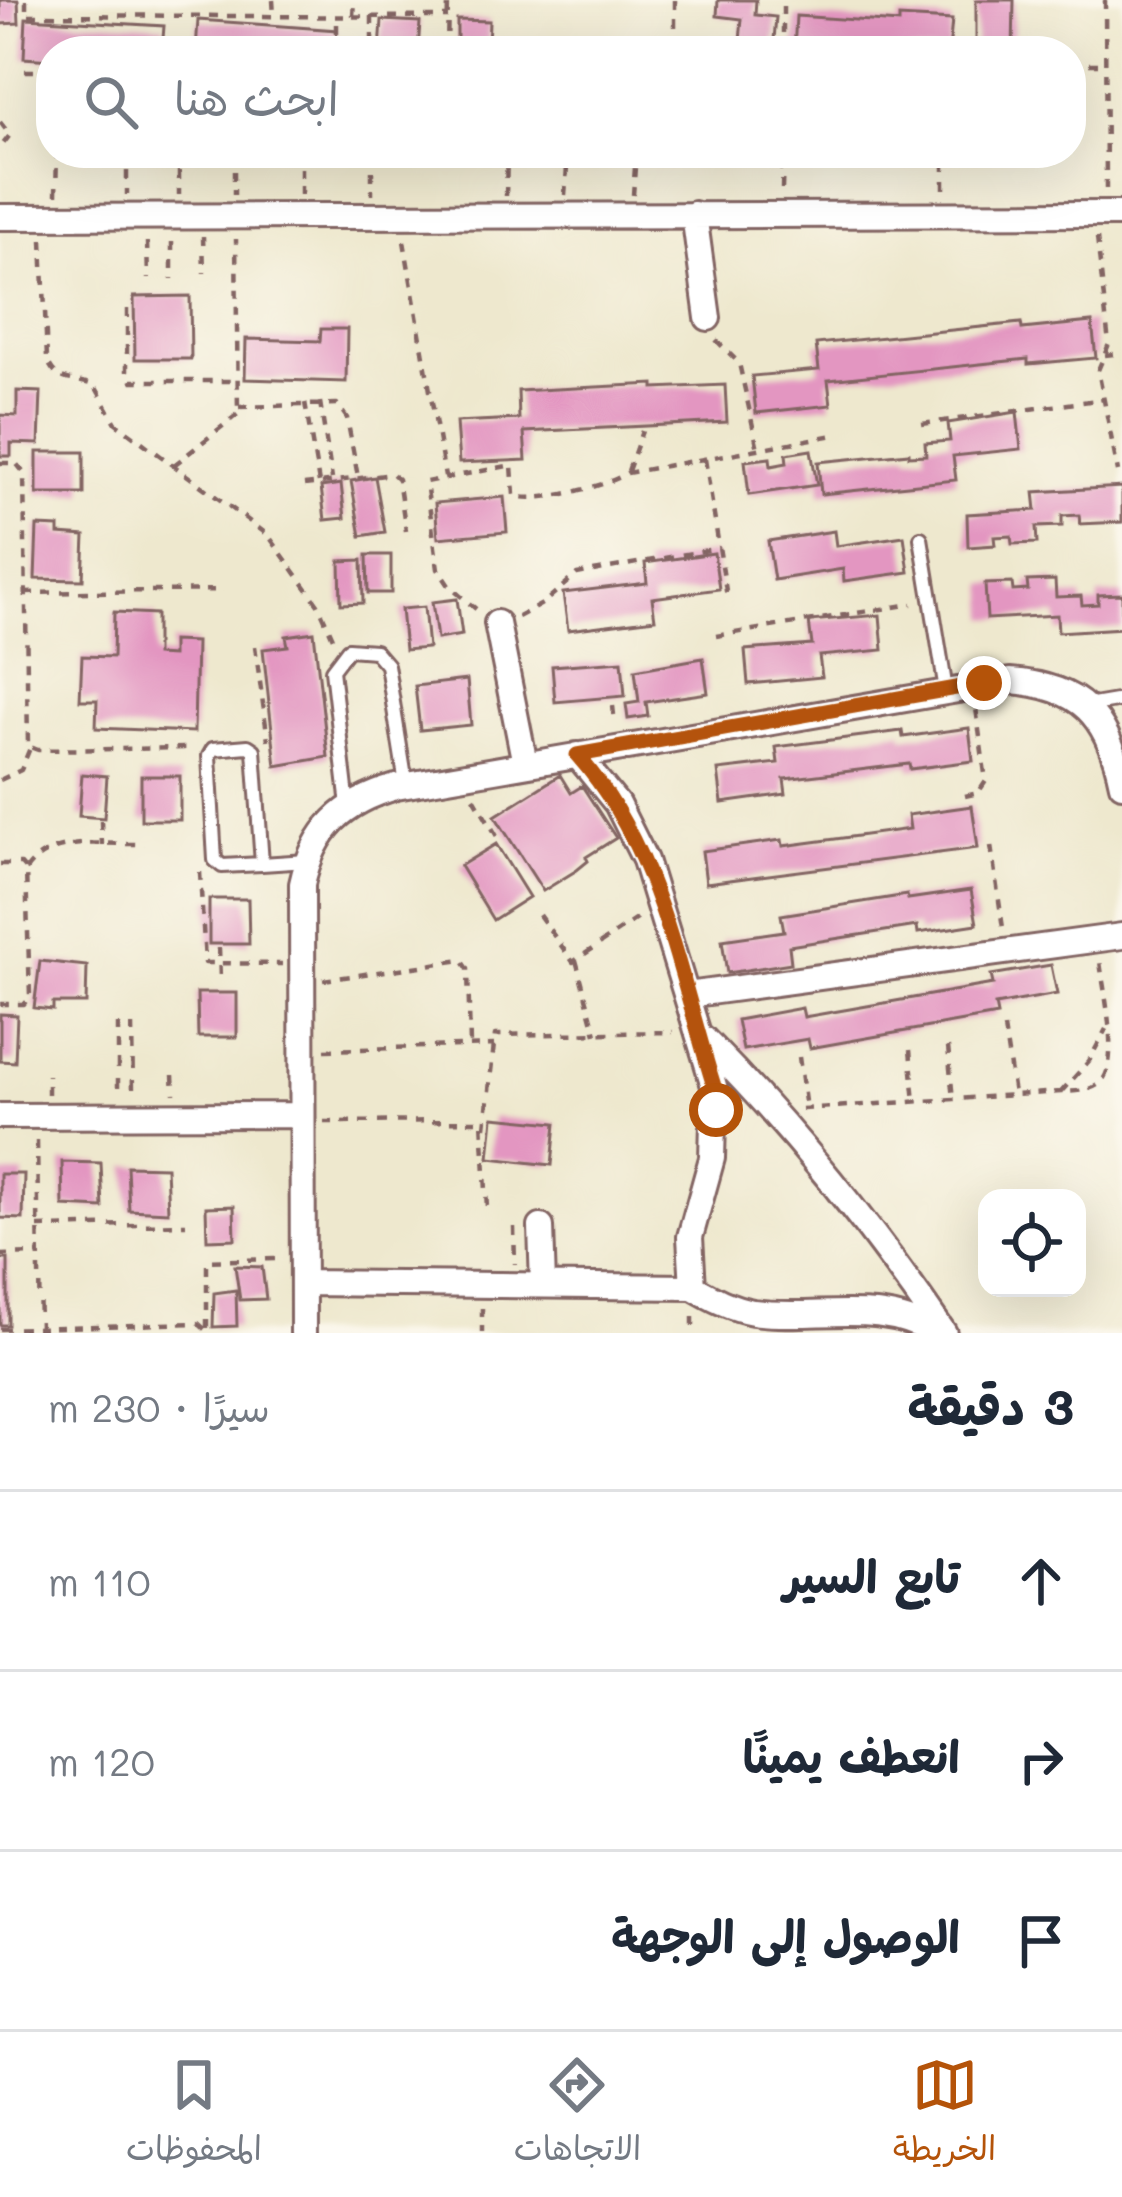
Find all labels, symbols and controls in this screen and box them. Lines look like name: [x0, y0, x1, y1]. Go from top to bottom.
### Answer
search box: [36, 36, 1086, 168]
text: ابحث هنا: [174, 68, 339, 126]
icon: search: [78, 69, 144, 135]
route end: [957, 656, 1011, 710]
route start: [689, 1083, 743, 1137]
map controls: [978, 1189, 1086, 1297]
button: locate: [978, 1189, 1086, 1297]
text: 3 دقيقة: [907, 1371, 1074, 1438]
text: سيرًا · 230 m: [48, 1381, 270, 1432]
text: تابع السير: [783, 1546, 960, 1604]
icon: ahead: [1008, 1548, 1074, 1614]
text: 110 m: [48, 1555, 151, 1606]
text: انعطف يمينًا: [743, 1726, 960, 1784]
icon: right: [1008, 1728, 1074, 1794]
text: 120 m: [48, 1735, 155, 1786]
text: الوصول إلى الوجهة: [611, 1906, 960, 1964]
icon: arrive: [1008, 1908, 1074, 1974]
tab: المحفوظات: [126, 2052, 262, 2178]
tab: الاتجاهات: [514, 2052, 641, 2178]
tab: الخريطة: [893, 2052, 996, 2178]

